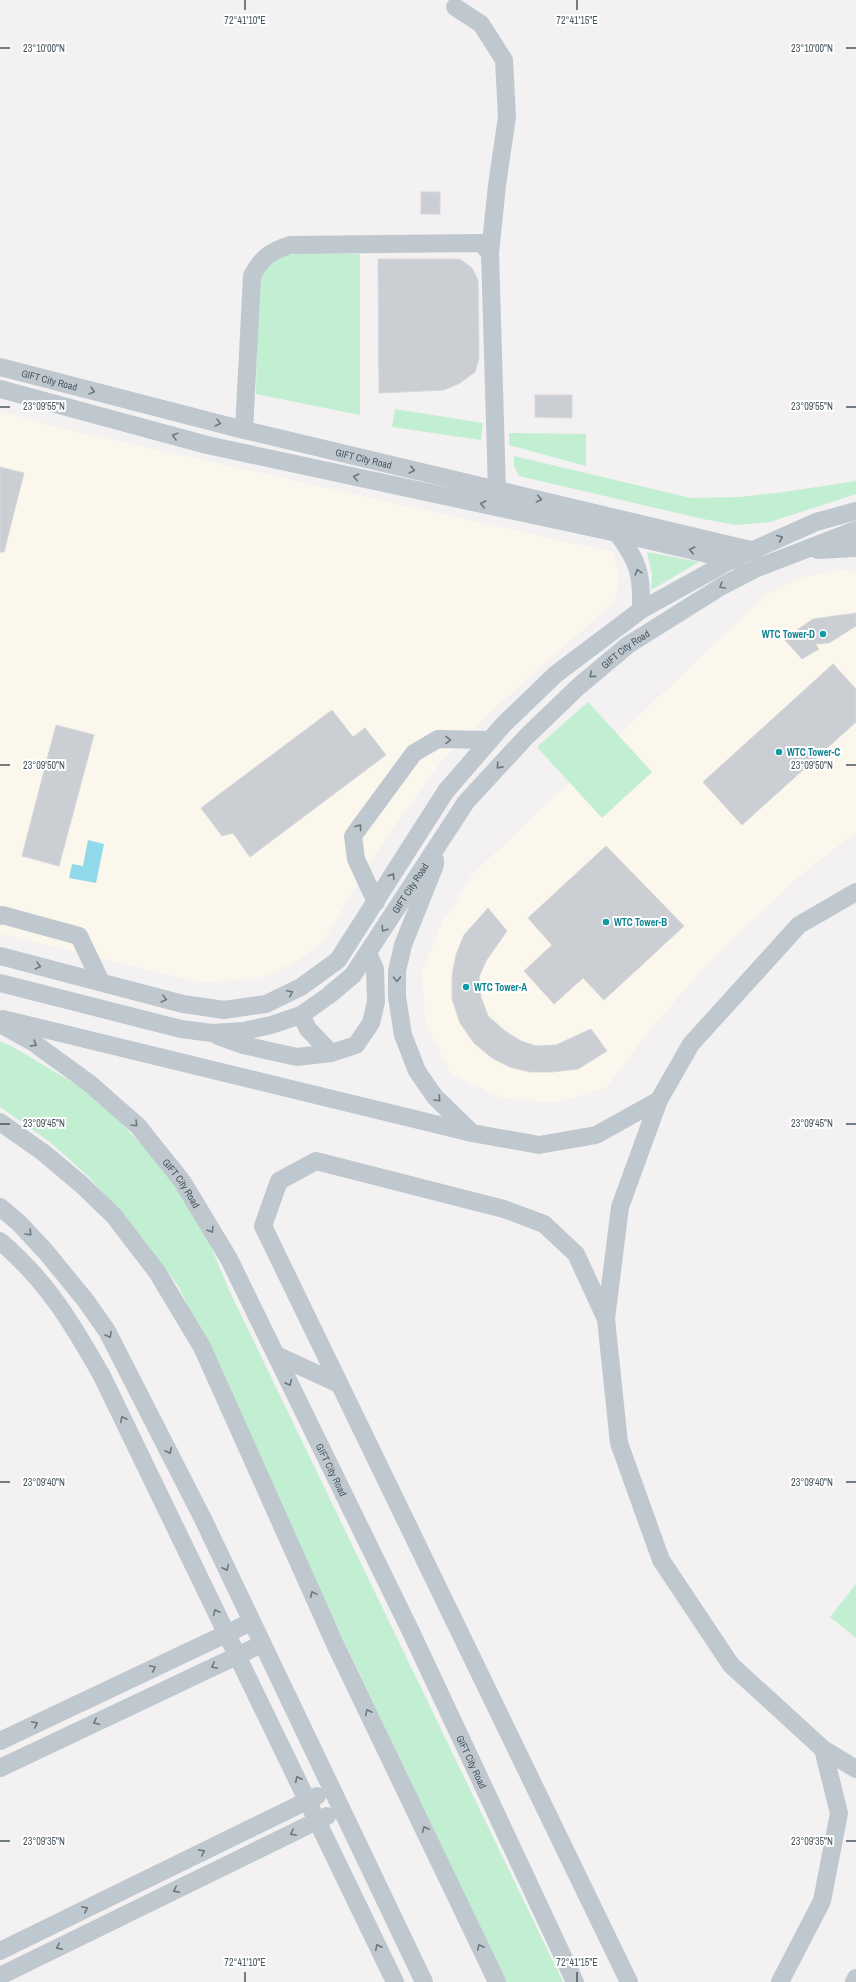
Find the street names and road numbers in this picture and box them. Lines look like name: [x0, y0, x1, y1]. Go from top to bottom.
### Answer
street label: GIFT City Road: [20, 367, 79, 394]
street label: GIFT City Road: [334, 446, 393, 472]
street label: GIFT City Road: [599, 627, 652, 672]
street label: GIFT City Road: [389, 861, 431, 916]
street label: GIFT City Road: [160, 1156, 203, 1210]
street label: GIFT City Road: [313, 1441, 350, 1498]
street label: GIFT City Road: [453, 1733, 489, 1791]

